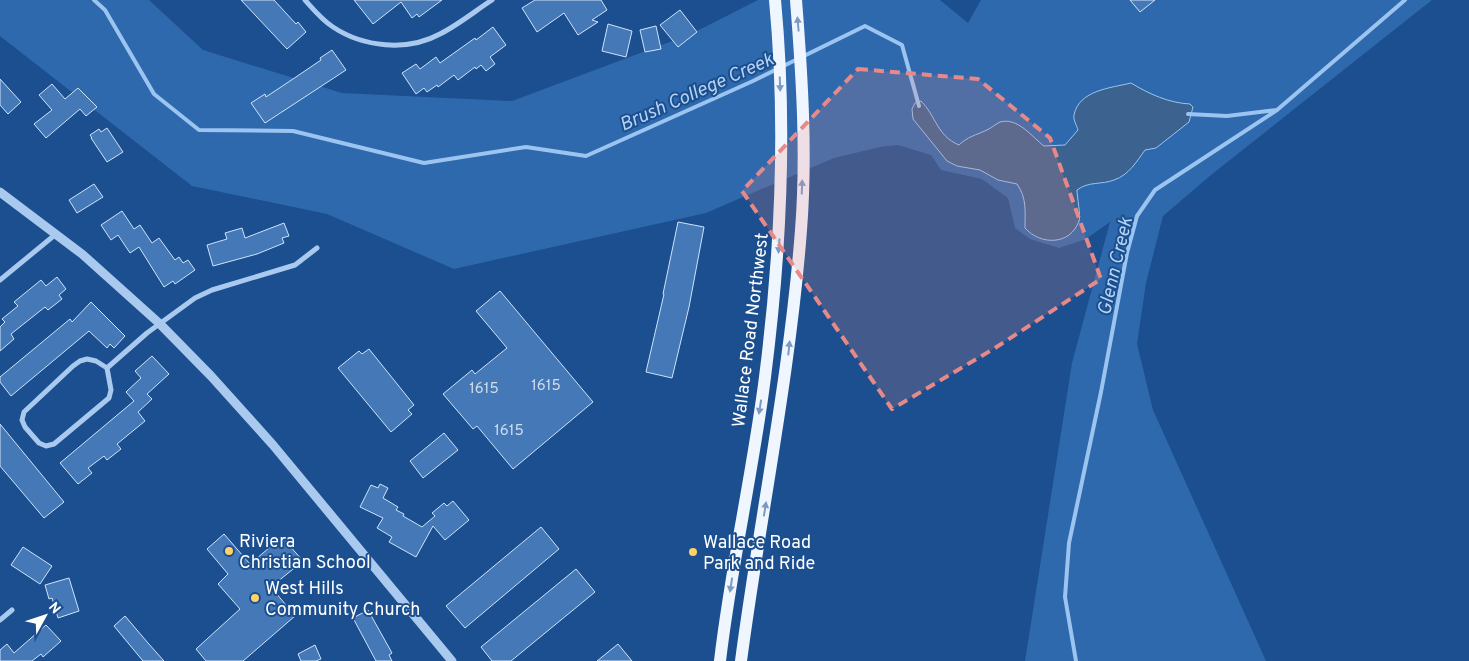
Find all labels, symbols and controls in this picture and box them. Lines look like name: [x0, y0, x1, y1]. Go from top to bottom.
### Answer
one-way arrow: [794, 16, 802, 32]
water label: Brush College Creek: [616, 48, 778, 138]
one-way arrow: [777, 76, 785, 92]
one-way arrow: [799, 178, 807, 194]
water label: Glenn Creek: [1093, 215, 1139, 318]
street label: Wallace Road Northwest: [728, 232, 775, 429]
one-way arrow: [774, 238, 782, 254]
one-way arrow: [785, 340, 793, 356]
house number: 1615: [531, 377, 561, 396]
house number: 1615: [469, 380, 499, 399]
one-way arrow: [756, 400, 764, 416]
house number: 1615: [494, 422, 524, 441]
one-way arrow: [761, 501, 769, 517]
place label: Riviera Christian School: [239, 531, 371, 575]
place label: Wallace Road Park and Ride: [703, 532, 815, 576]
marker: Riviera Christian School: [223, 545, 235, 557]
marker: Wallace Road Park and Ride: [687, 546, 699, 558]
one-way arrow: [727, 577, 735, 593]
place label: West Hills Community Church: [265, 578, 420, 622]
north arrow: [20, 591, 70, 641]
marker: West Hills Community Church: [249, 592, 261, 604]
text: N: [44, 599, 64, 618]

